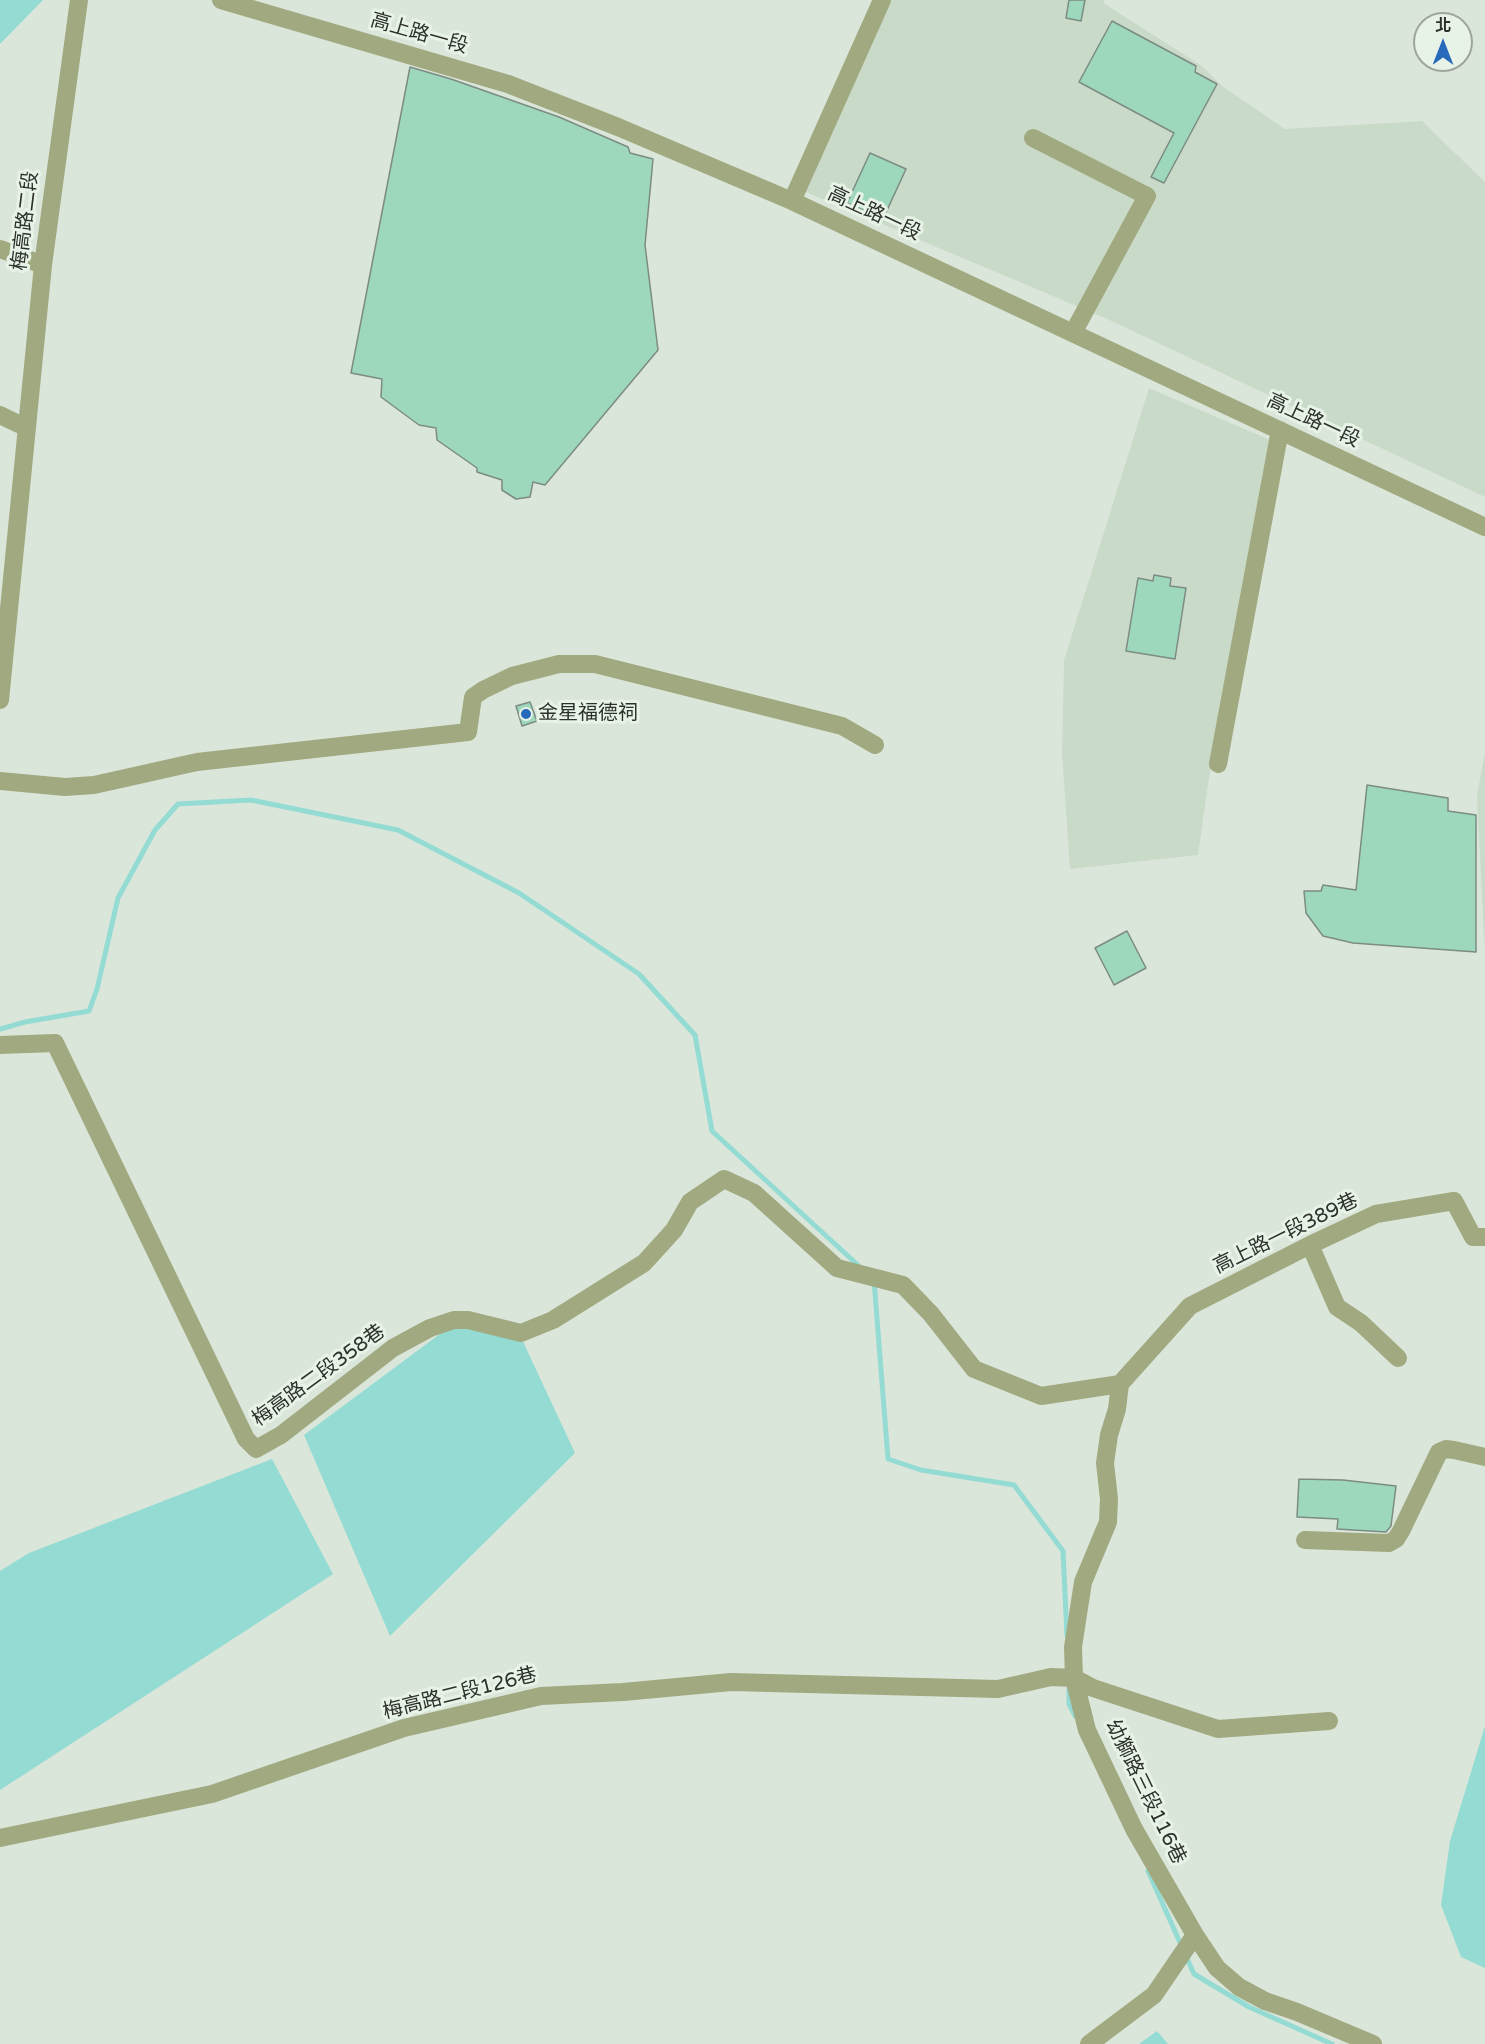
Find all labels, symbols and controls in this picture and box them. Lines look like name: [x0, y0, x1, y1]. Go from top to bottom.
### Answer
street label: 高上路一段: [368, 9, 470, 59]
north arrow: [1413, 12, 1473, 72]
text: 北: [1435, 16, 1451, 36]
street label: 梅高路二段: [8, 170, 44, 272]
street label: 高上路一段: [824, 182, 924, 246]
street label: 高上路一段: [1263, 389, 1363, 453]
place label: 金星福德祠: [538, 702, 638, 726]
marker: 金星福德祠: [519, 707, 533, 721]
street label: 高上路一段389巷: [1210, 1189, 1362, 1279]
street label: 梅高路二段358巷: [248, 1320, 390, 1432]
street label: 梅高路二段126巷: [381, 1663, 539, 1725]
street label: 幼獅路三段116巷: [1100, 1716, 1190, 1868]

